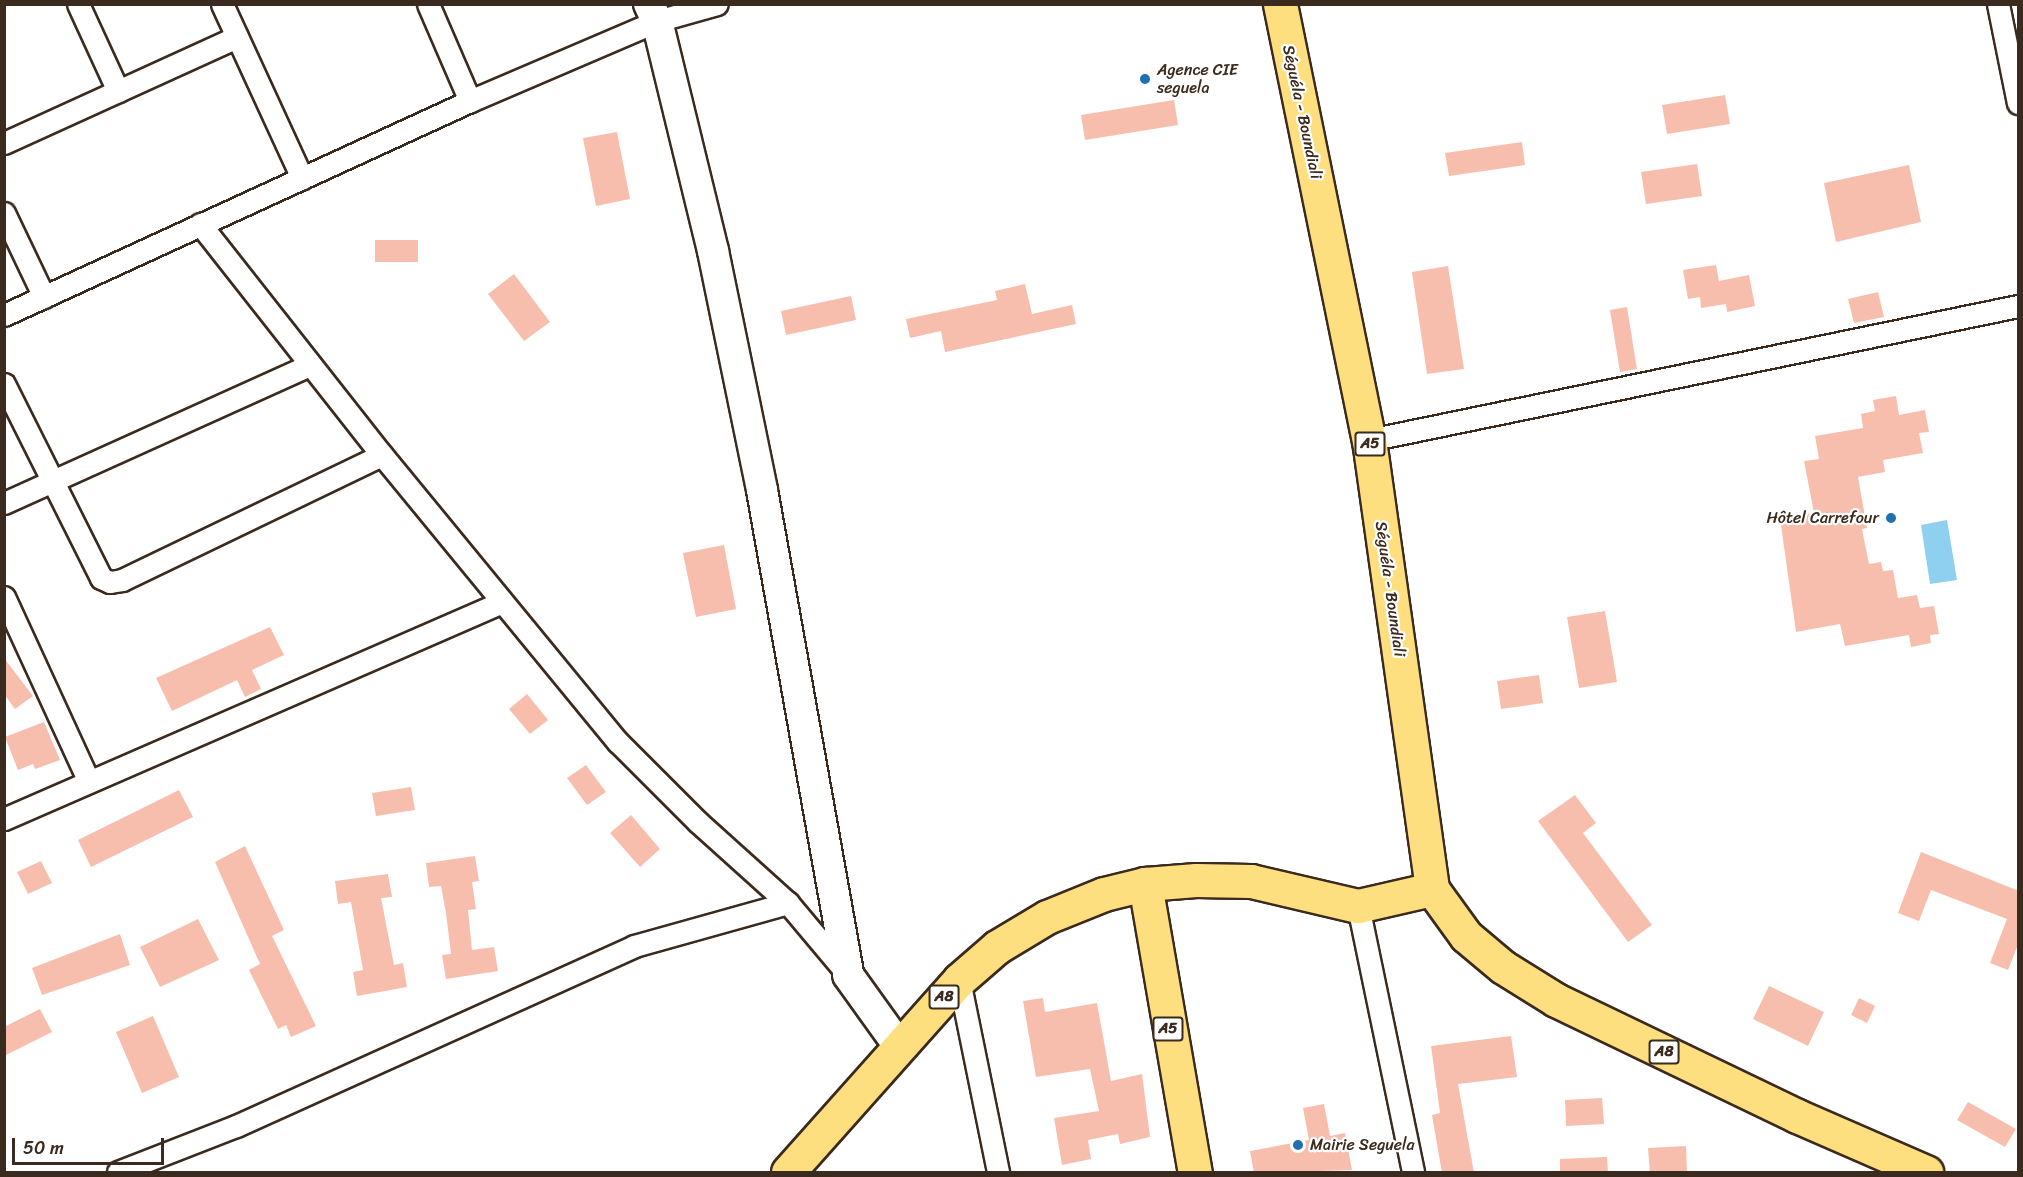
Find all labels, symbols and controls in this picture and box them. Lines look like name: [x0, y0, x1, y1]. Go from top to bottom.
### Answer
street label: Séguéla - Boundiali: [1278, 43, 1326, 181]
place label: Agence CIE seguela: [1157, 60, 1238, 98]
marker: Agence CIE seguela: [1138, 72, 1152, 86]
road number: A5: [1354, 432, 1386, 456]
place label: Hôtel Carrefour: [1766, 508, 1879, 528]
marker: Hôtel Carrefour: [1884, 511, 1898, 525]
street label: Séguéla - Boundiali: [1371, 520, 1409, 658]
road number: A8: [928, 985, 960, 1009]
road number: A5: [1152, 1017, 1184, 1041]
road number: A8: [1648, 1040, 1680, 1064]
scale bar: [15, 1126, 166, 1164]
text: 50 m: [23, 1132, 64, 1164]
place label: Mairie Seguela: [1310, 1135, 1414, 1155]
marker: Mairie Seguela: [1291, 1138, 1305, 1152]

